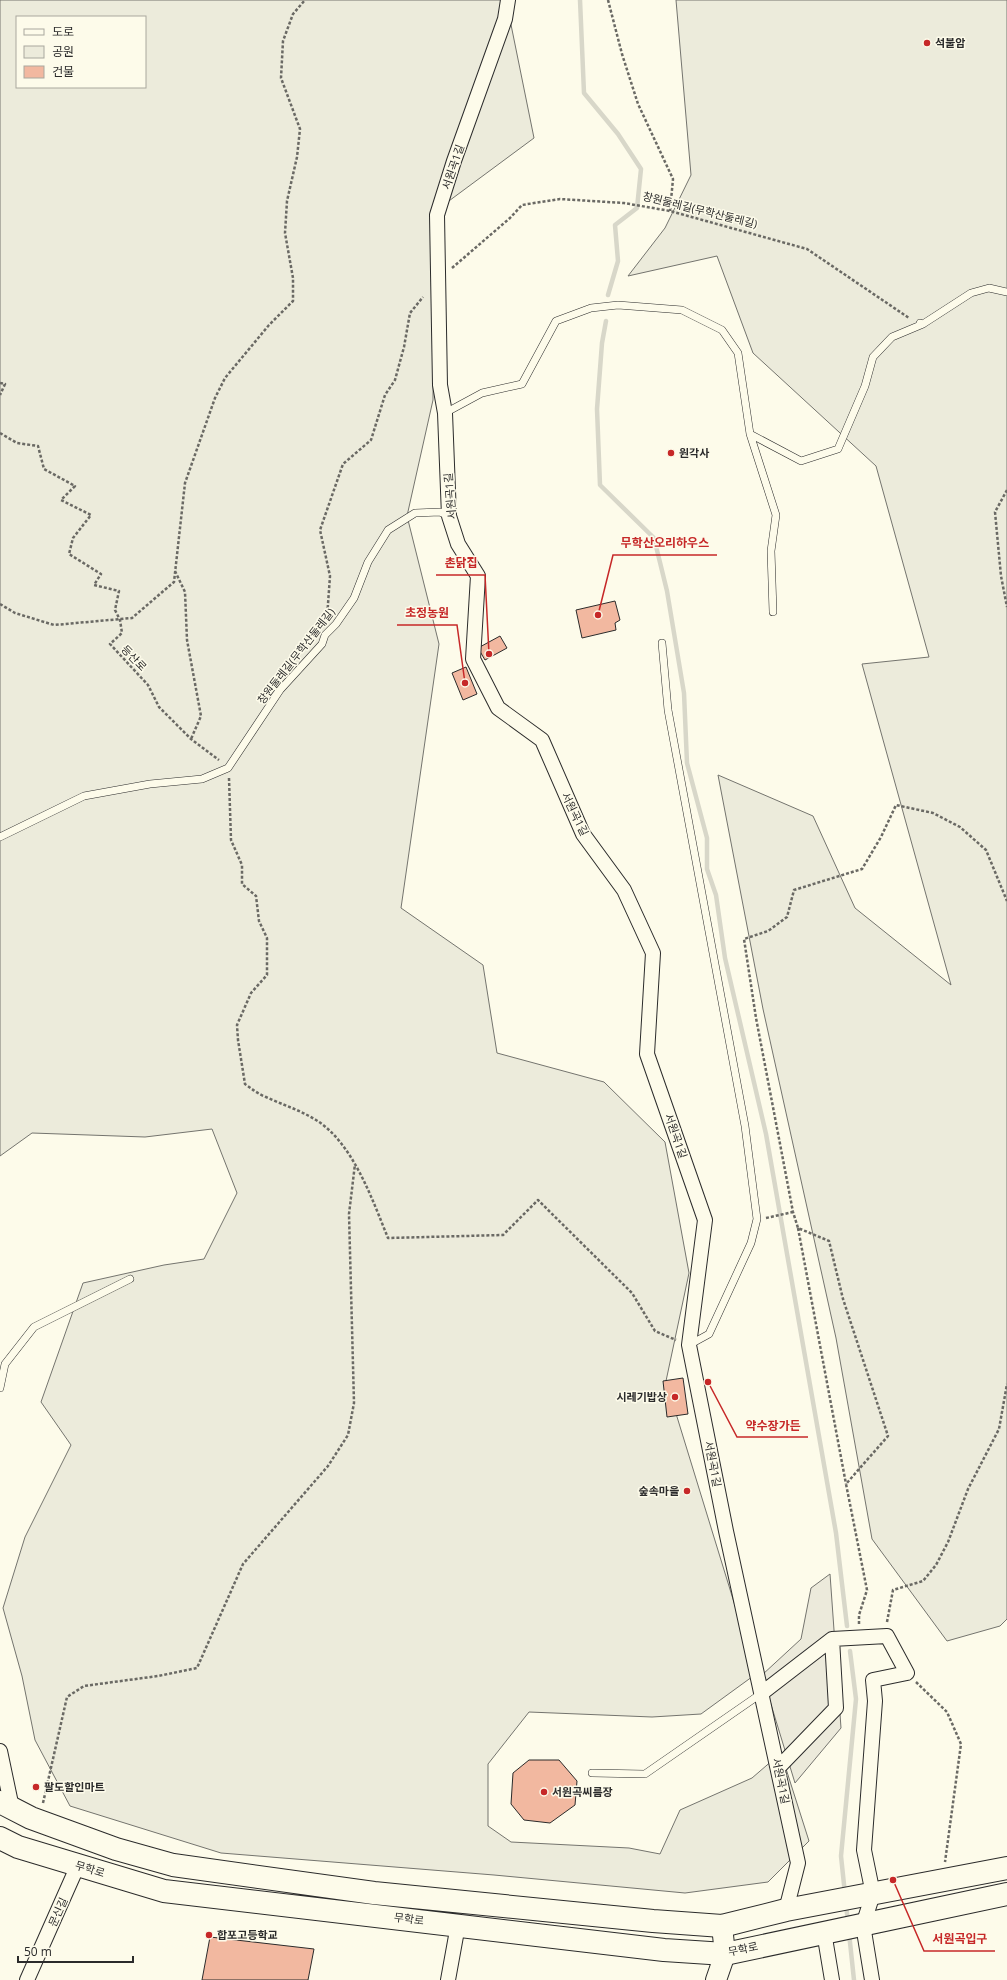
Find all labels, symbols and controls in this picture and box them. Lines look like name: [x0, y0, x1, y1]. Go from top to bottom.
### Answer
legend: [16, 16, 146, 88]
text: 도로: [52, 23, 74, 40]
place label: 석불암: [935, 35, 965, 50]
marker: 석불암: [922, 38, 932, 48]
text: 공원: [52, 43, 74, 60]
text: 건물: [52, 63, 74, 80]
street label: 서원곡1길: [438, 142, 467, 191]
street label: 창원둘레길(무학산둘레길): [641, 188, 759, 231]
place label: 원각사: [679, 445, 709, 460]
marker: 원각사: [666, 448, 676, 458]
street label: 서원곡1길: [440, 472, 459, 520]
callout: 무학산오리하우스: [613, 531, 717, 555]
text: 무학산오리하우스: [621, 534, 709, 551]
callout: 촌닭집: [436, 551, 485, 575]
text: 촌닭집: [444, 554, 478, 571]
callout: 초정농원: [397, 601, 457, 625]
text: 초정농원: [405, 604, 449, 621]
street label: 창원둘레길(무학산둘레길): [253, 605, 338, 707]
street label: 등산로: [118, 642, 150, 674]
street label: 서원곡1길: [558, 789, 592, 838]
street label: 서원곡1길: [662, 1111, 691, 1160]
place label: 시레기밥상: [616, 1389, 667, 1404]
marker: 시레기밥상: [670, 1392, 680, 1402]
callout: 약수장가든: [737, 1413, 808, 1437]
text: 약수장가든: [745, 1417, 801, 1434]
street label: 서원곡1길: [702, 1440, 725, 1488]
place label: 숲속마을: [639, 1483, 679, 1498]
marker: 숲속마을: [682, 1486, 692, 1496]
street label: 서원곡1길: [769, 1756, 794, 1805]
place label: 팔도할인마트: [44, 1779, 105, 1794]
marker: 팔도할인마트: [31, 1782, 41, 1792]
place label: 서원곡씨름장: [552, 1784, 613, 1799]
marker: 서원곡씨름장: [539, 1787, 549, 1797]
street label: 무학로: [73, 1857, 107, 1880]
street label: 문신길: [45, 1895, 71, 1929]
street label: 무학로: [393, 1909, 425, 1928]
place label: 합포고등학교: [217, 1927, 278, 1942]
callout: 서원곡입구: [924, 1927, 995, 1951]
marker: 합포고등학교: [204, 1930, 214, 1940]
text: 서원곡입구: [932, 1930, 988, 1947]
scale bar: [18, 1938, 133, 1964]
street label: 무학로: [726, 1938, 759, 1959]
text: 50 m: [24, 1943, 52, 1960]

